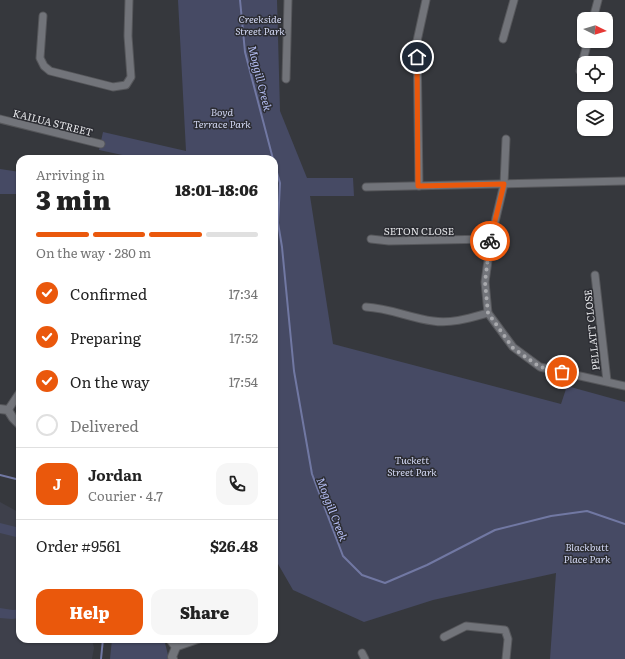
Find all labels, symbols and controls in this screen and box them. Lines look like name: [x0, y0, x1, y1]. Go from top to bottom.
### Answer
park label: Creekside Street Park: [235, 11, 285, 38]
north arrow: [577, 12, 613, 48]
map controls: [577, 12, 613, 136]
pin: [400, 40, 434, 74]
water label: Moggill Creek: [245, 43, 277, 113]
icon: home: [406, 46, 428, 68]
button: locate: [577, 56, 613, 92]
button: layers: [577, 100, 613, 136]
park label: Boyd Terrace Park: [193, 104, 251, 131]
street label: KAILUA STREET: [12, 105, 94, 139]
text: Arriving in: [36, 165, 105, 184]
text: 18:01–18:06: [175, 178, 258, 201]
text: 3 min: [36, 179, 111, 218]
courier: [470, 221, 510, 261]
street label: SETON CLOSE: [384, 223, 454, 238]
icon: bike: [479, 230, 501, 252]
text: On the way · 280 m: [36, 243, 151, 262]
icon: check: [36, 282, 58, 304]
text: Confirmed: [70, 282, 147, 305]
text: 17:34: [228, 284, 258, 303]
street label: PELLATT CLOSE: [579, 289, 603, 371]
icon: check: [36, 326, 58, 348]
text: Preparing: [70, 326, 141, 349]
text: 17:52: [229, 328, 258, 347]
pin: [545, 355, 579, 389]
icon: bag: [551, 361, 573, 383]
icon: check: [36, 370, 58, 392]
text: On the way: [70, 370, 150, 393]
text: 17:54: [229, 372, 258, 391]
text: Delivered: [70, 414, 139, 437]
park label: Tuckett Street Park: [387, 452, 437, 479]
text: Jordan: [88, 463, 142, 486]
button: phone: [216, 463, 258, 505]
text: J: [53, 472, 61, 495]
water label: Moggill Creek: [313, 475, 353, 543]
text: Courier · 4.7: [88, 486, 163, 505]
text: Order #9561: [36, 534, 121, 557]
text: $26.48: [210, 534, 258, 557]
park label: Blackbutt Place Park: [564, 539, 611, 566]
button: Help: [36, 589, 143, 635]
button: Share: [151, 589, 258, 635]

